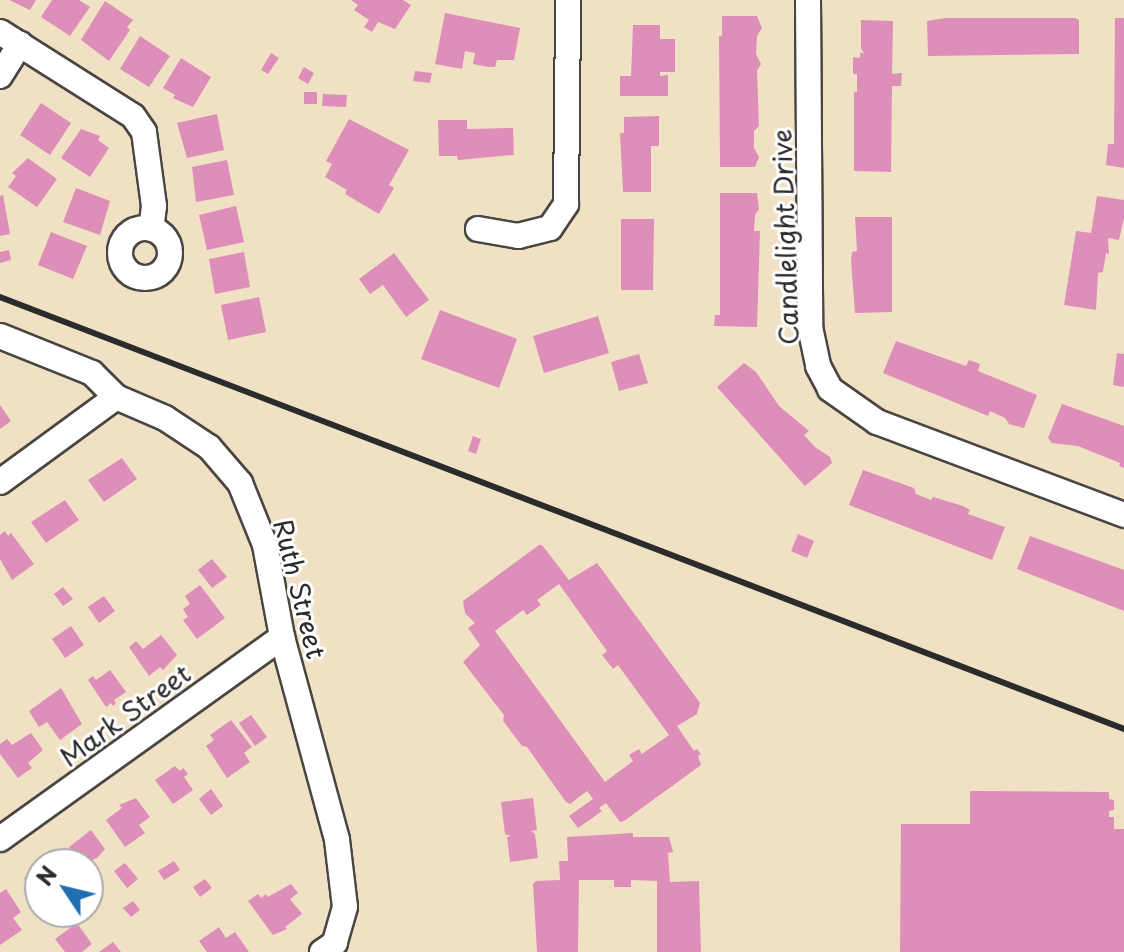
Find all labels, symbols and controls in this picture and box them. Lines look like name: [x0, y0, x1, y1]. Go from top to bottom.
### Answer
street label: Candlelight Drive: [766, 128, 804, 346]
street label: Ruth Street: [267, 515, 333, 663]
street label: Mark Street: [54, 657, 196, 773]
north arrow: [24, 848, 104, 928]
text: N: [27, 858, 64, 892]

